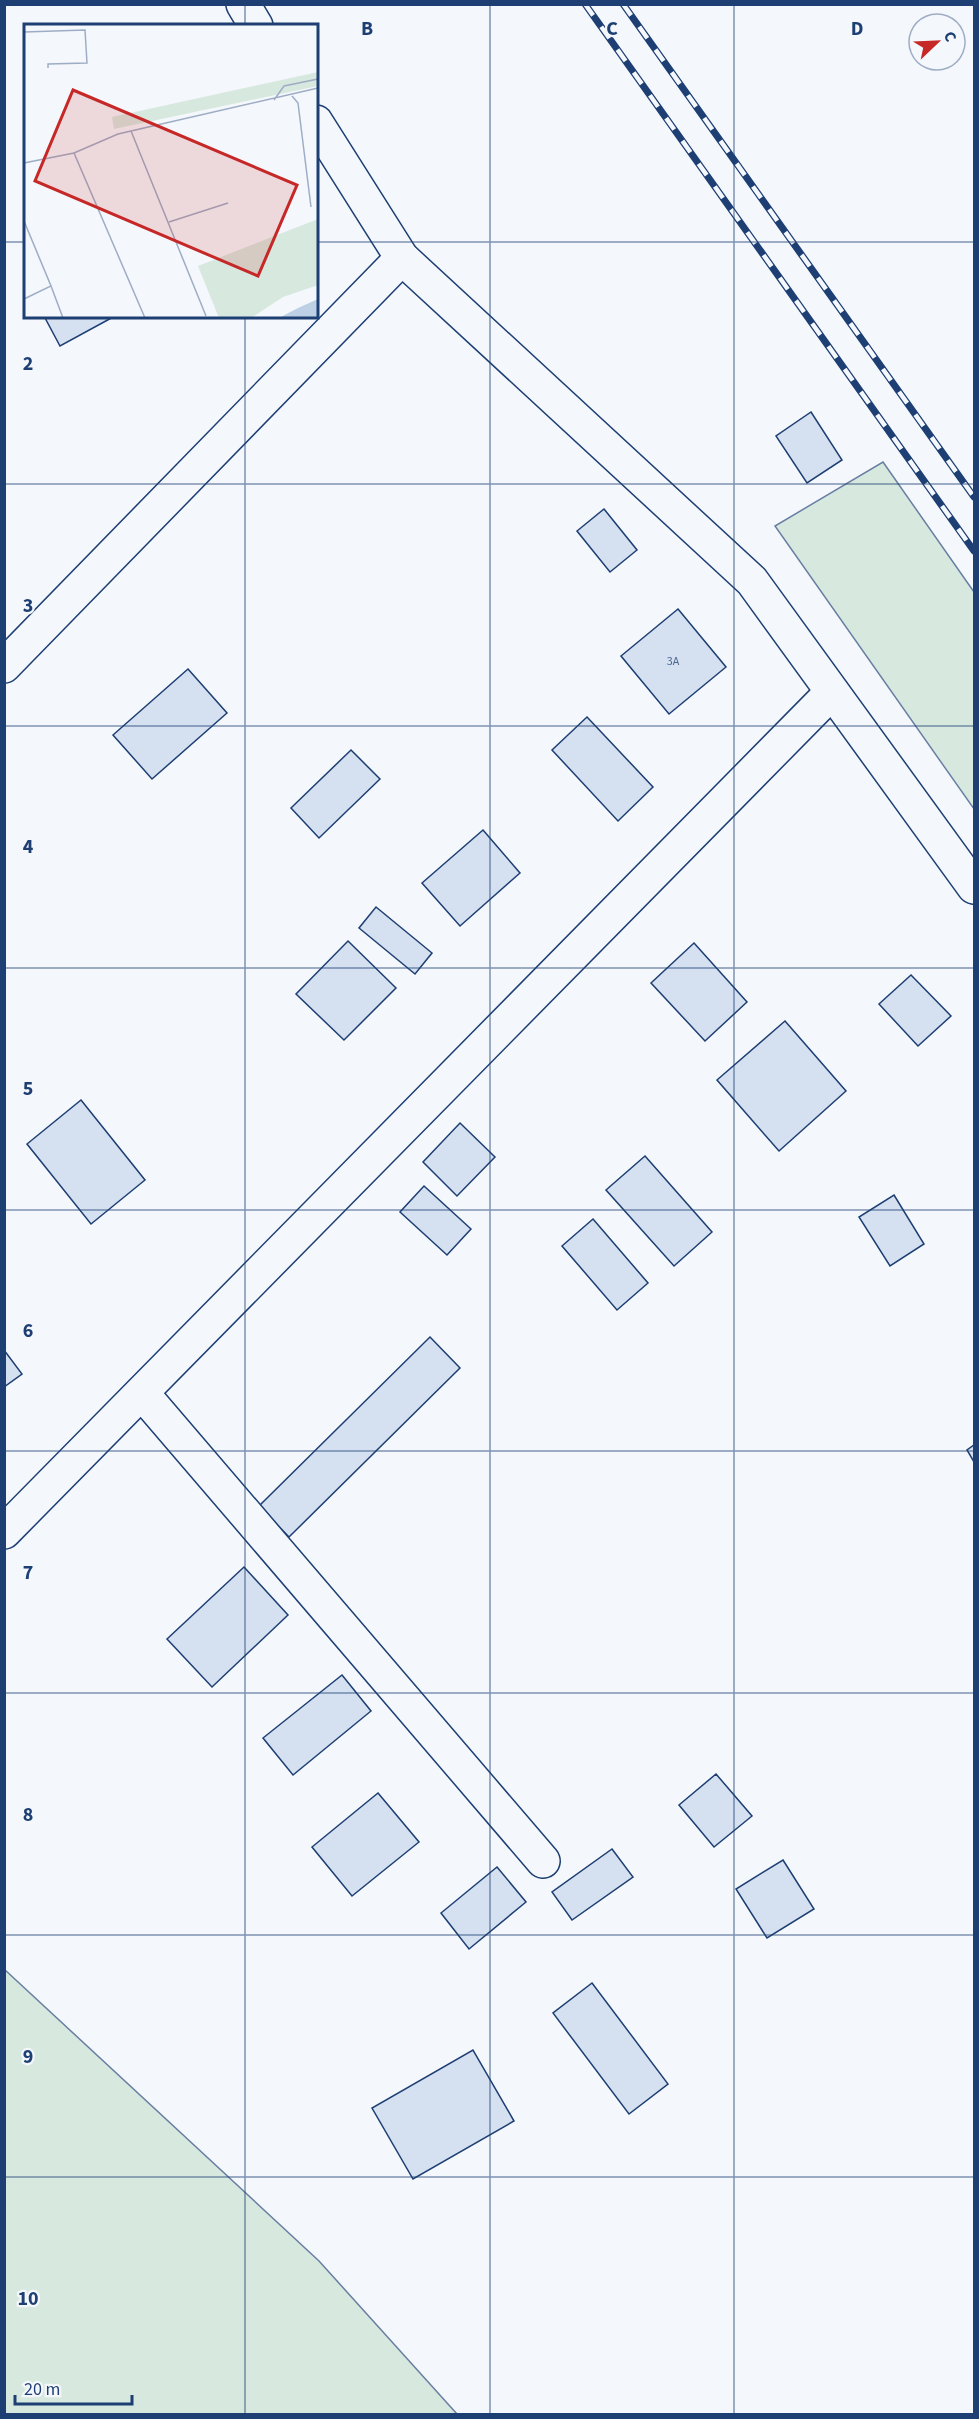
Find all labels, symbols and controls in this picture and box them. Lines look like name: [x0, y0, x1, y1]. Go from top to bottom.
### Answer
north arrow: [907, 12, 967, 72]
text: B: [361, 15, 373, 43]
text: C: [606, 15, 618, 43]
text: D: [851, 15, 863, 43]
inset map: [24, 24, 318, 318]
text: С: [938, 28, 962, 45]
text: 2: [23, 350, 33, 378]
text: 3: [23, 592, 33, 620]
house number: 3А: [667, 653, 680, 670]
text: 4: [23, 833, 34, 861]
text: 5: [23, 1075, 33, 1103]
text: 6: [23, 1317, 33, 1345]
text: 7: [23, 1559, 33, 1587]
text: 8: [23, 1801, 33, 1829]
text: 9: [23, 2043, 33, 2071]
text: 10: [17, 2285, 39, 2313]
scale bar: [15, 2368, 132, 2406]
text: 20 m: [24, 2377, 60, 2402]

